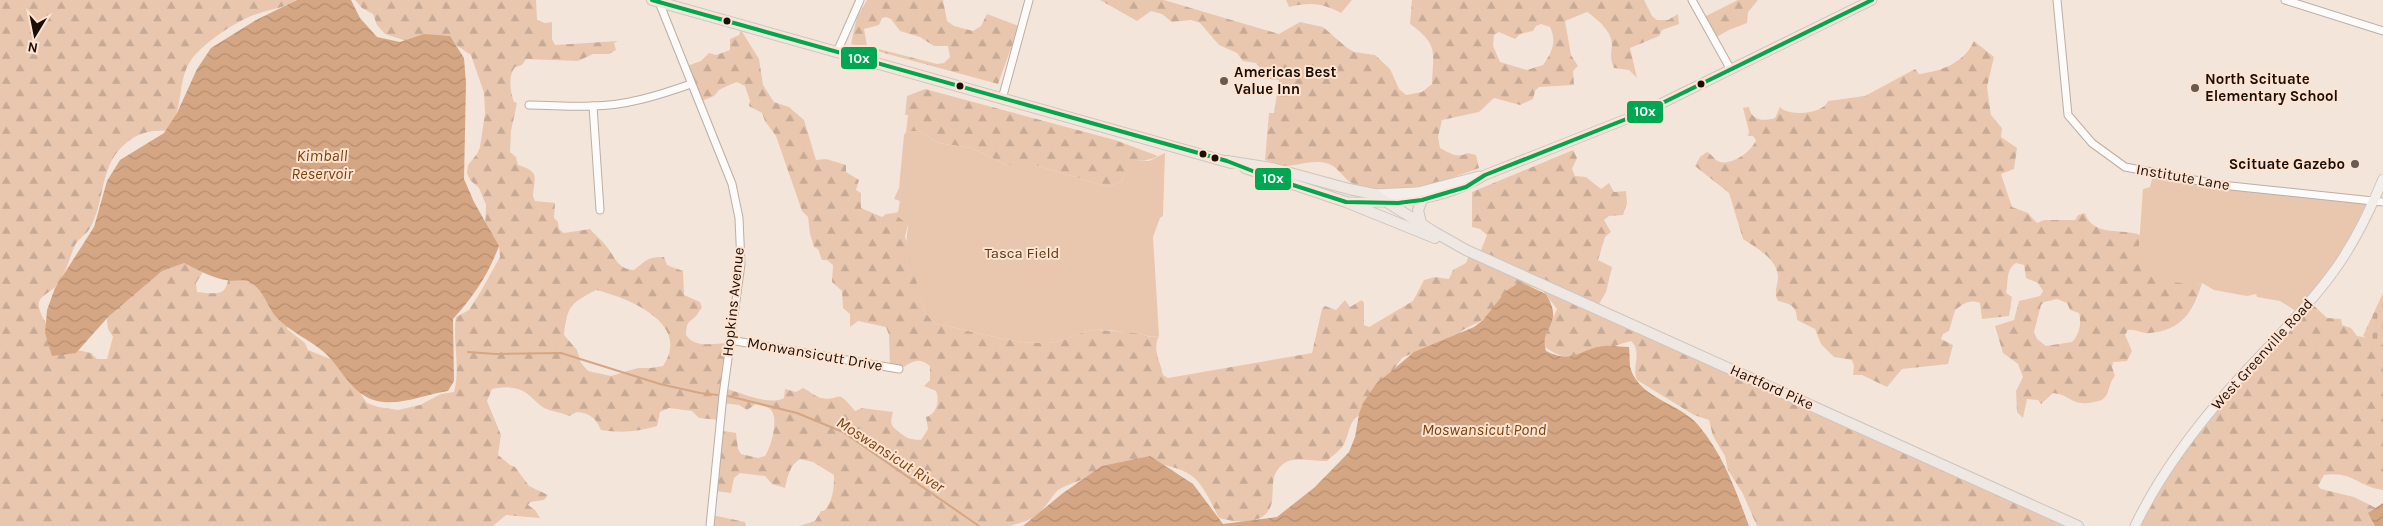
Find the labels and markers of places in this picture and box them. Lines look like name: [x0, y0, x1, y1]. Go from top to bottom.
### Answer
unlabelled marker: [722, 16, 732, 26]
place label: Americas Best Value Inn: [1234, 63, 1336, 98]
place label: North Scituate Elementary School: [2205, 70, 2338, 105]
marker: Americas Best Value Inn: [1218, 75, 1230, 87]
unlabelled marker: [1696, 79, 1706, 89]
unlabelled marker: [955, 81, 965, 91]
marker: North Scituate Elementary School: [2189, 82, 2201, 94]
unlabelled marker: [1198, 149, 1208, 159]
unlabelled marker: [1210, 153, 1220, 163]
place label: Scituate Gazebo: [2229, 155, 2345, 173]
marker: Scituate Gazebo: [2349, 158, 2361, 170]

